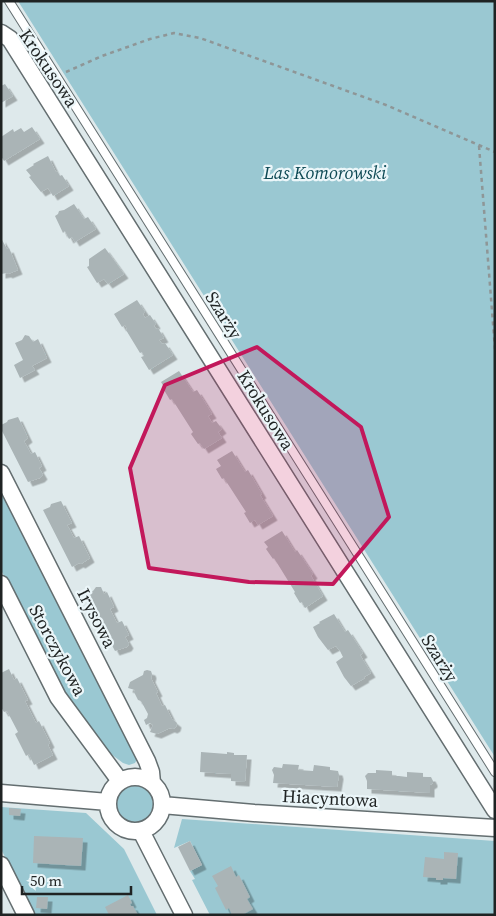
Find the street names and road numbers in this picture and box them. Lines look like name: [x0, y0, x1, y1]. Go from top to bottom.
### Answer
street label: Krokusowa: [14, 24, 85, 113]
street label: Szarży: [200, 287, 249, 344]
street label: Krokusowa: [232, 365, 301, 455]
street label: Irysowa: [71, 584, 123, 653]
street label: Storczykowa: [23, 600, 93, 701]
street label: Szarży: [416, 630, 465, 687]
street label: Hiacyntowa: [281, 783, 379, 813]

